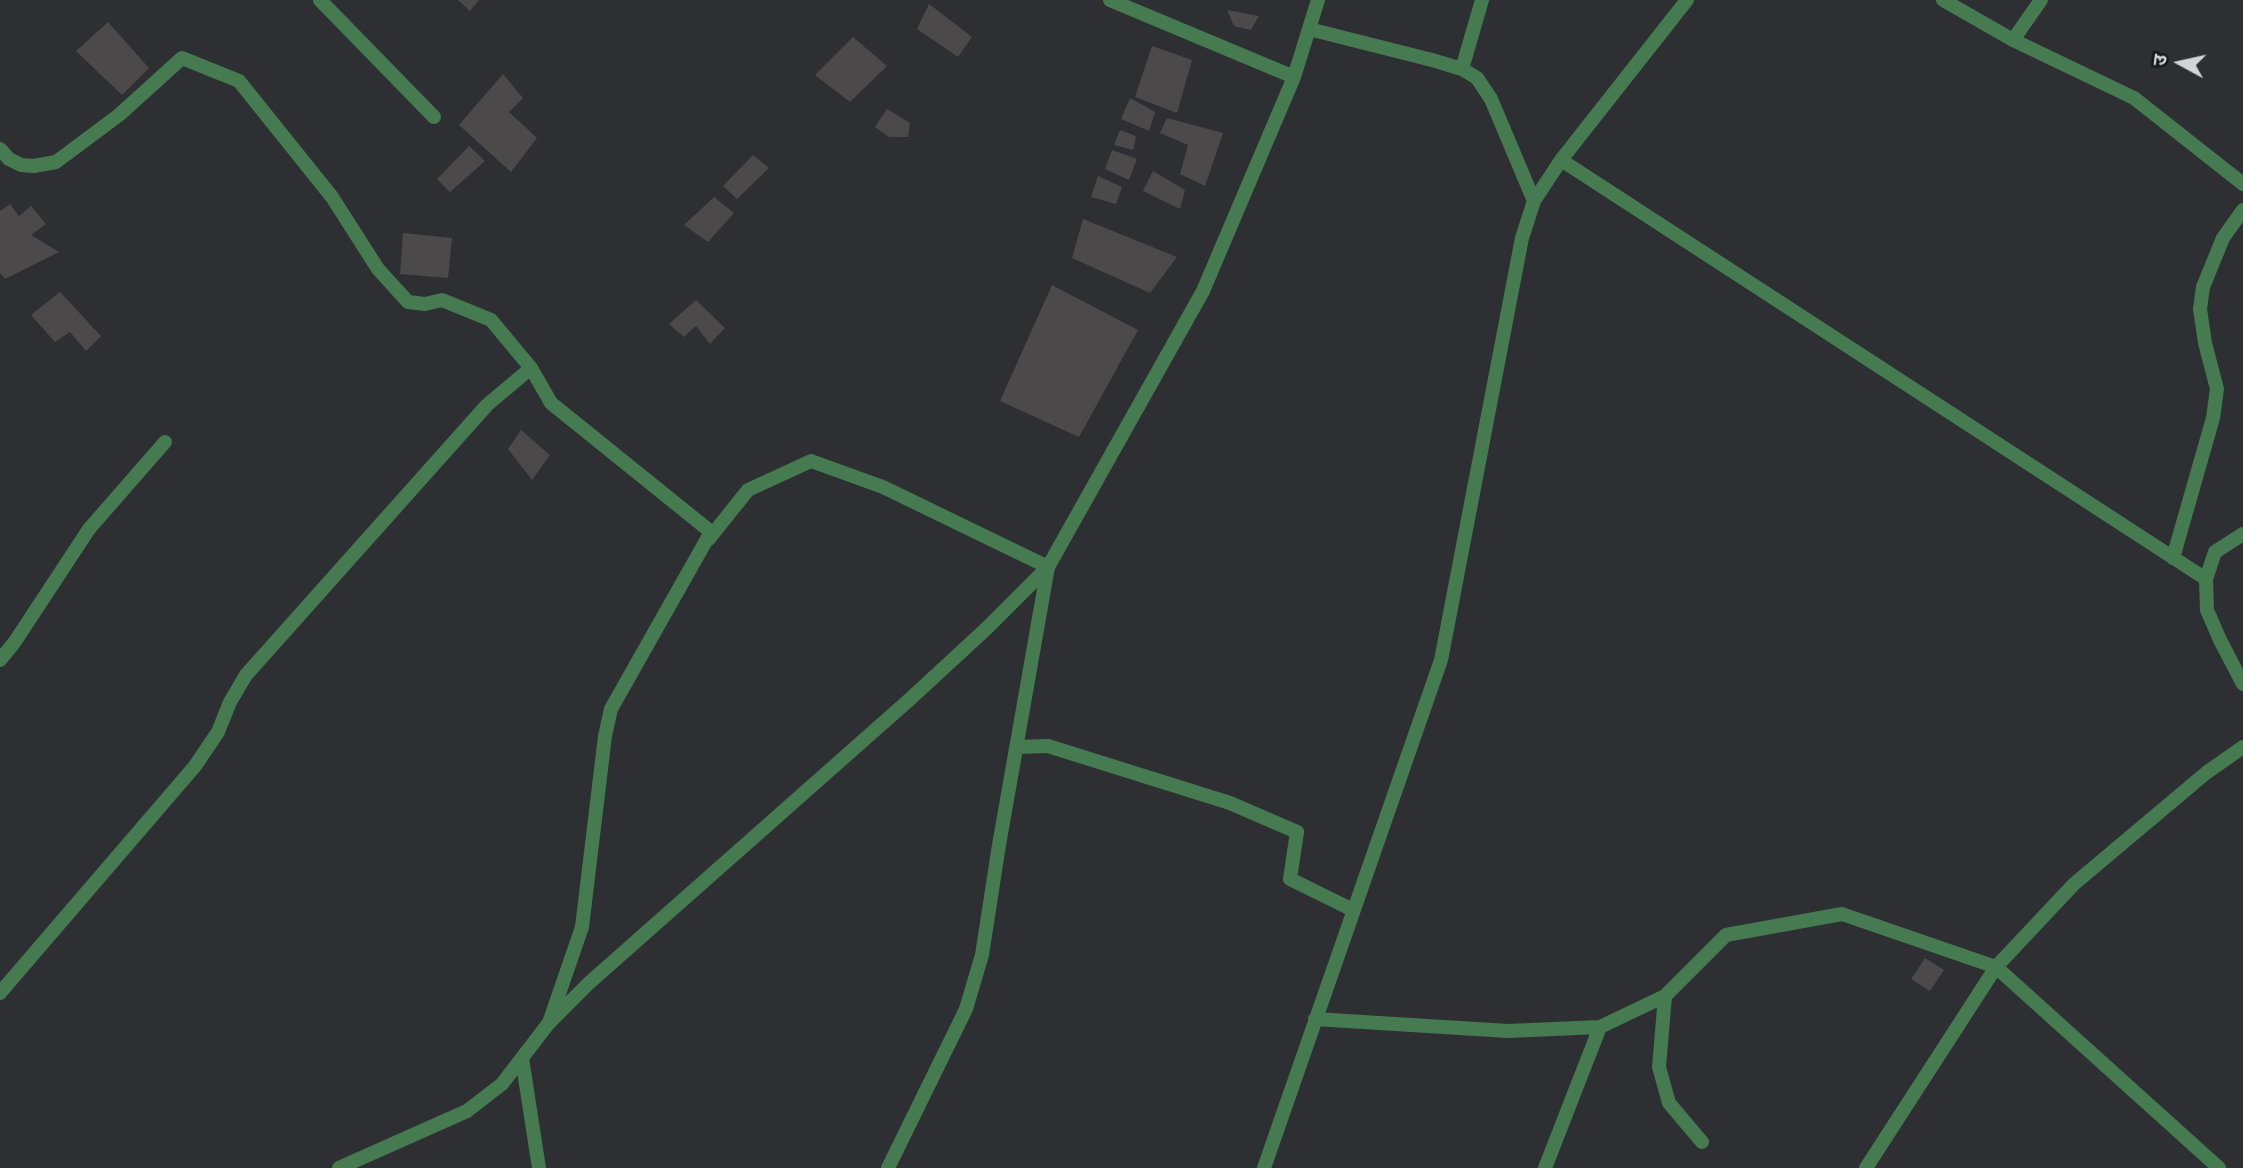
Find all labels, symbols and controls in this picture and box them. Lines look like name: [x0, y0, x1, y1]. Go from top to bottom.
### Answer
north arrow: [2145, 28, 2215, 98]
text: उ: [2147, 53, 2171, 67]

